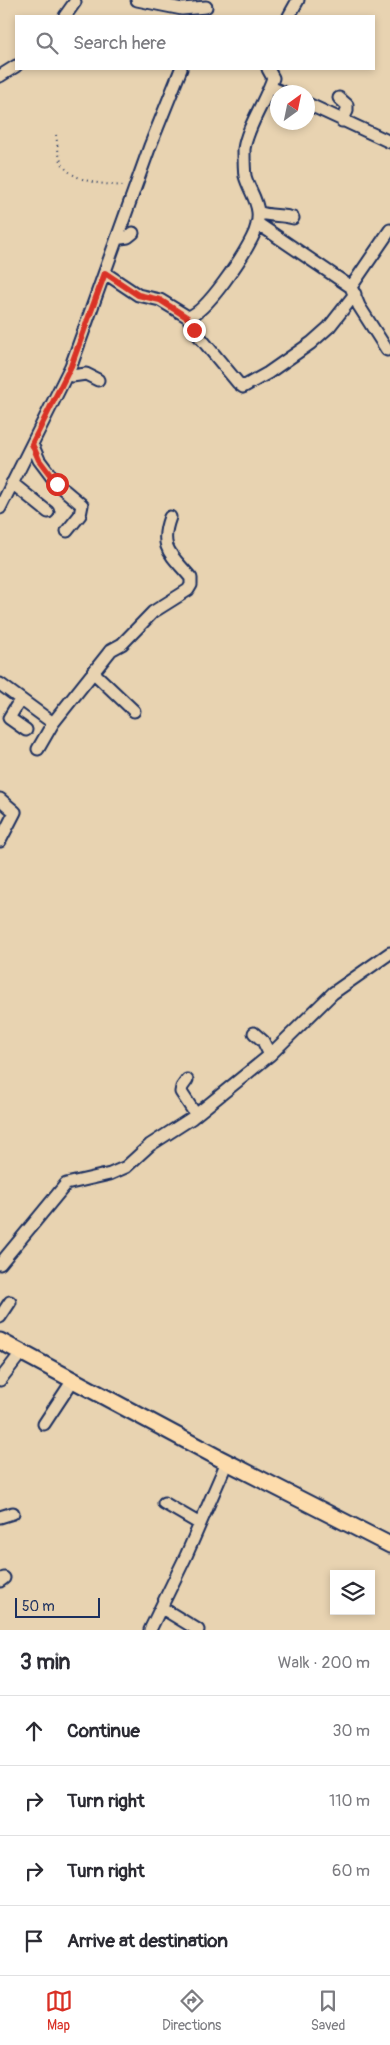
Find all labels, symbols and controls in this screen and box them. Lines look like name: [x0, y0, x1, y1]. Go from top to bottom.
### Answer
search box: [15, 15, 375, 70]
icon: search: [33, 29, 61, 57]
text: Search here: [73, 31, 166, 55]
north arrow: [270, 85, 315, 130]
route end: [183, 319, 206, 342]
route start: [46, 473, 69, 496]
map controls: [330, 1570, 375, 1615]
button: layers: [330, 1570, 375, 1615]
scale bar: [15, 1595, 100, 1618]
text: 50 m: [22, 1598, 55, 1615]
text: 3 min: [20, 1649, 70, 1676]
text: Walk · 200 m: [278, 1653, 370, 1673]
icon: ahead: [20, 1717, 48, 1745]
text: Continue: [67, 1719, 140, 1743]
text: 30 m: [332, 1721, 370, 1741]
icon: right: [20, 1787, 48, 1815]
text: Turn right: [67, 1789, 145, 1813]
text: 110 m: [329, 1791, 370, 1811]
icon: right: [20, 1857, 48, 1885]
text: Turn right: [67, 1859, 145, 1883]
text: 60 m: [332, 1861, 370, 1881]
icon: arrive: [20, 1927, 48, 1955]
text: Arrive at destination: [67, 1929, 228, 1953]
tab: Map: [45, 1987, 73, 2034]
tab: Directions: [162, 1987, 221, 2034]
tab: Saved: [311, 1987, 345, 2034]

